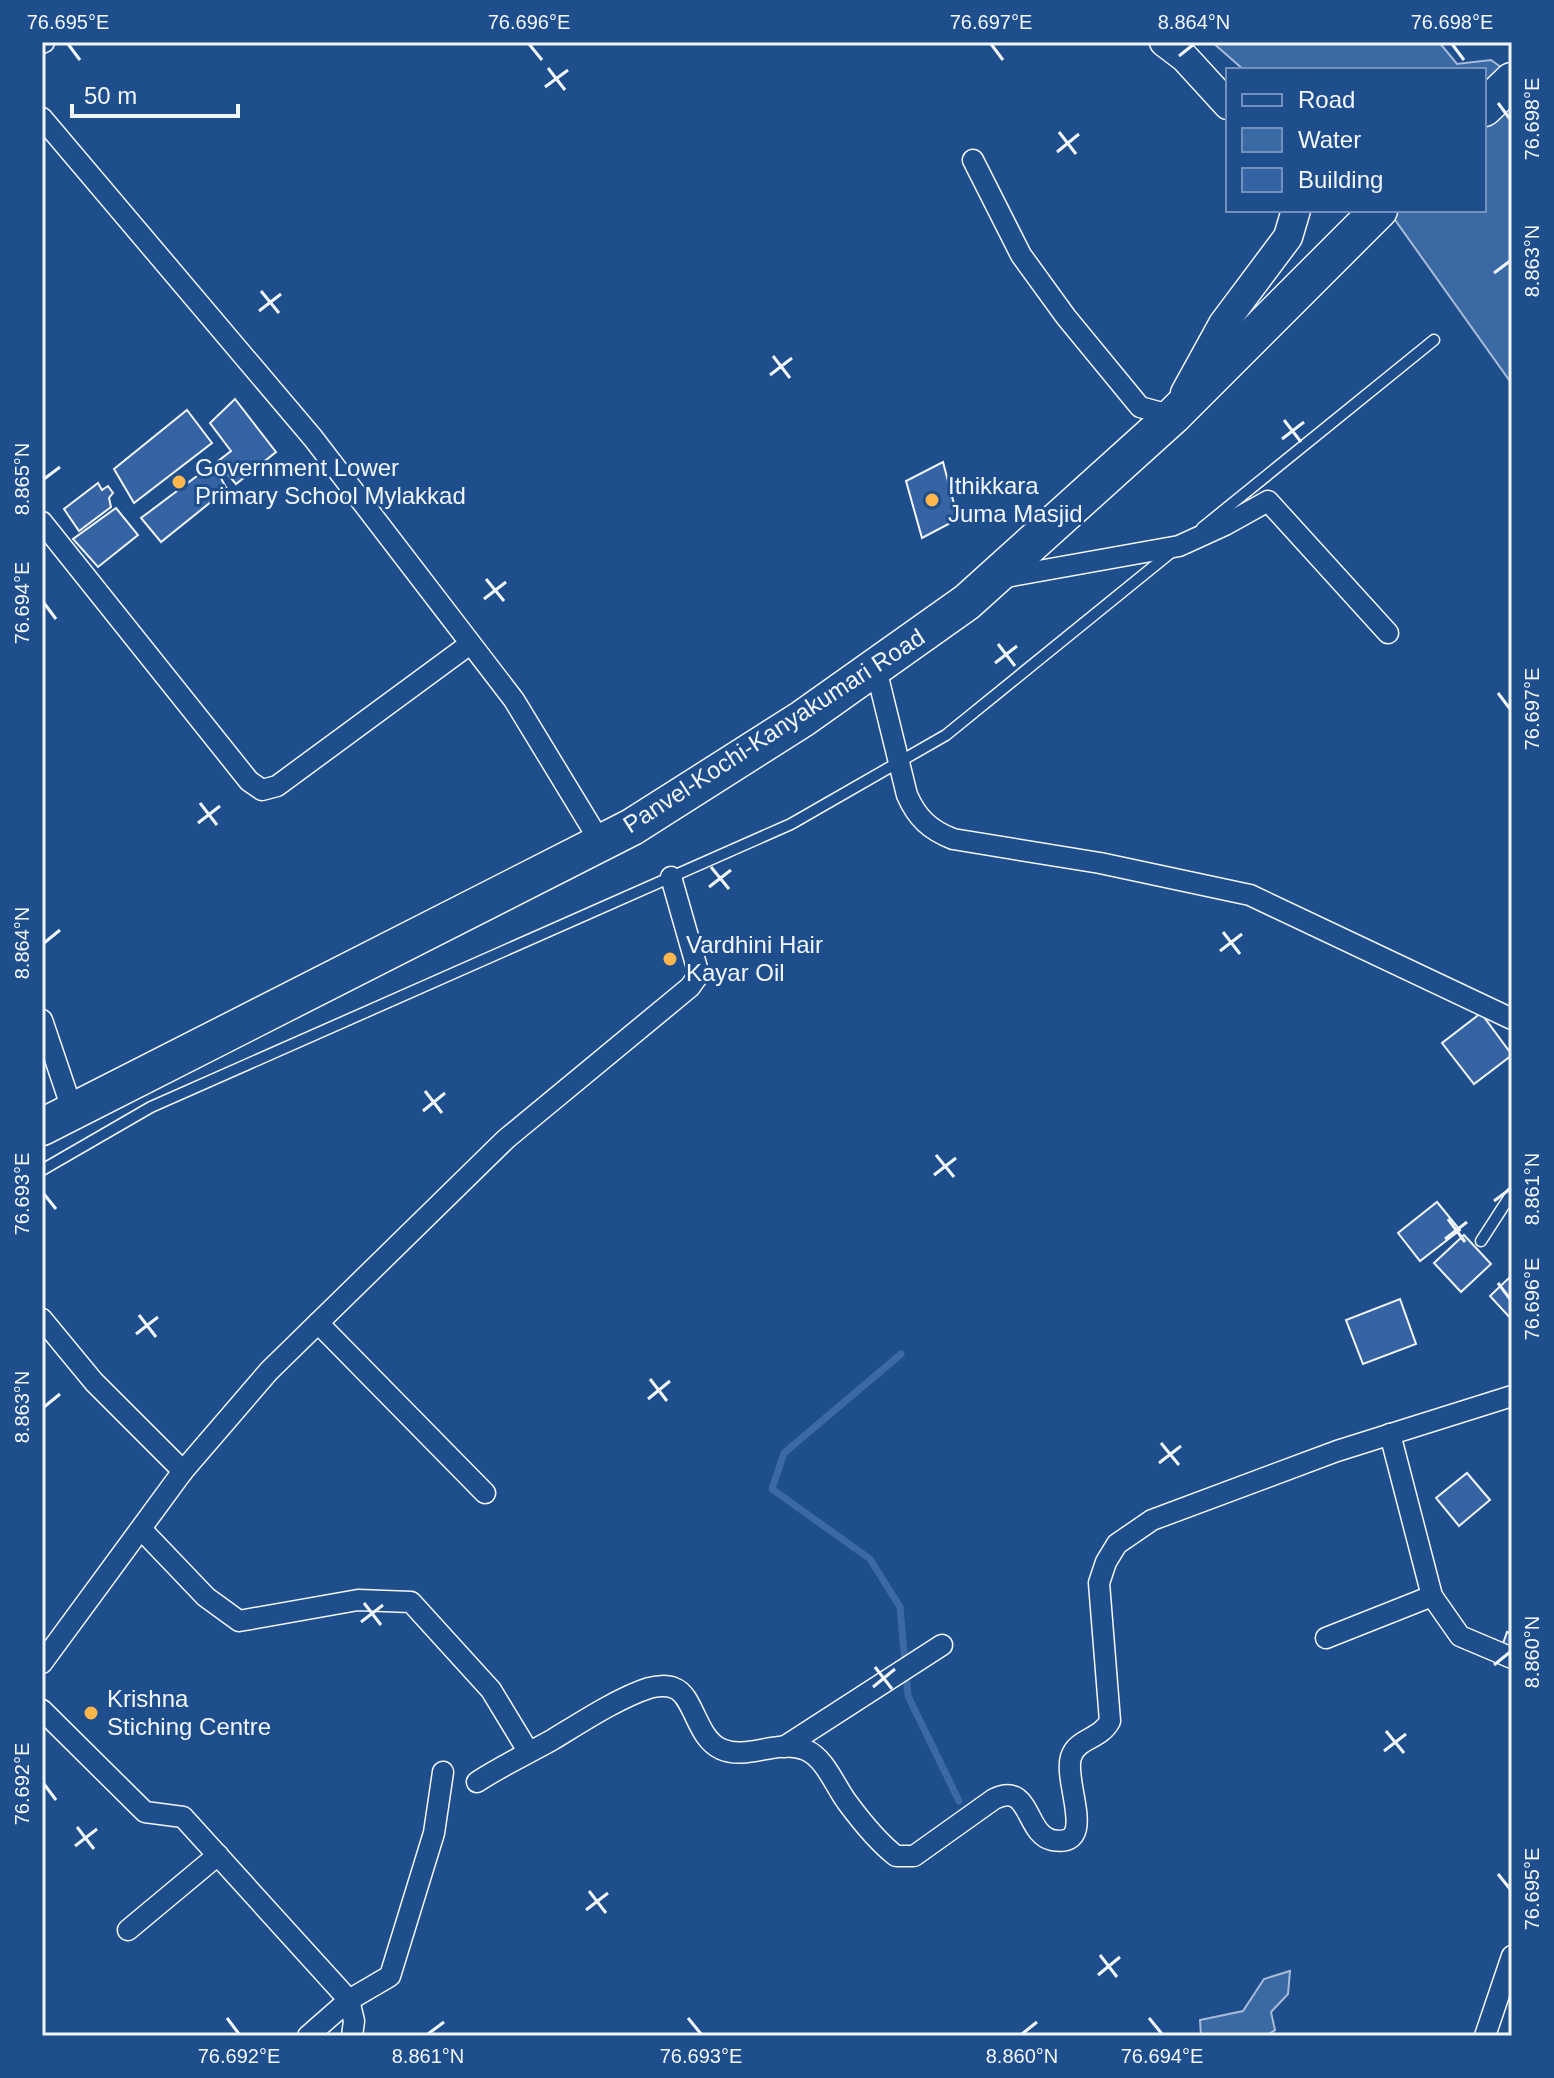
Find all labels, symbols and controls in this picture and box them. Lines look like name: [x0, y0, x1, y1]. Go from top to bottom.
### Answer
text: 76.695°E: [27, 11, 109, 33]
text: 76.696°E: [488, 11, 570, 33]
text: 76.697°E: [950, 11, 1032, 33]
text: 8.864°N: [1158, 11, 1230, 33]
text: 76.698°E: [1411, 11, 1493, 33]
scale bar: [72, 68, 238, 118]
legend: [1226, 68, 1486, 212]
text: 76.698°E: [1521, 78, 1543, 160]
text: 50 m: [84, 82, 137, 109]
text: Road: [1298, 86, 1355, 113]
text: Water: [1298, 126, 1361, 153]
text: Building: [1298, 166, 1383, 193]
text: 8.863°N: [1521, 225, 1543, 297]
text: 8.865°N: [11, 443, 33, 515]
place label: Government Lower Primary School Mylakkad: [195, 454, 466, 509]
place label: Ithikkara Juma Masjid: [948, 472, 1083, 527]
marker: Government Lower Primary School Mylakkad: [170, 473, 188, 491]
marker: Ithikkara Juma Masjid: [923, 491, 941, 509]
text: 76.694°E: [11, 562, 33, 644]
street label: Panvel-Kochi-Kanyakumari Road: [618, 623, 929, 838]
text: 76.697°E: [1521, 668, 1543, 750]
text: 8.864°N: [11, 907, 33, 979]
place label: Vardhini Hair Kayar Oil: [686, 931, 823, 986]
marker: Vardhini Hair Kayar Oil: [661, 950, 679, 968]
text: 76.693°E: [11, 1153, 33, 1235]
text: 8.861°N: [1521, 1153, 1543, 1225]
text: 76.696°E: [1521, 1258, 1543, 1340]
text: 8.863°N: [11, 1371, 33, 1443]
text: 8.860°N: [1521, 1616, 1543, 1688]
place label: Krishna Stiching Centre: [107, 1685, 271, 1740]
marker: Krishna Stiching Centre: [82, 1704, 100, 1722]
text: 76.692°E: [11, 1743, 33, 1825]
text: 76.695°E: [1521, 1848, 1543, 1930]
text: 76.692°E: [198, 2045, 280, 2067]
text: 8.861°N: [392, 2045, 464, 2067]
text: 76.693°E: [660, 2045, 742, 2067]
text: 8.860°N: [986, 2045, 1058, 2067]
text: 76.694°E: [1121, 2045, 1203, 2067]

